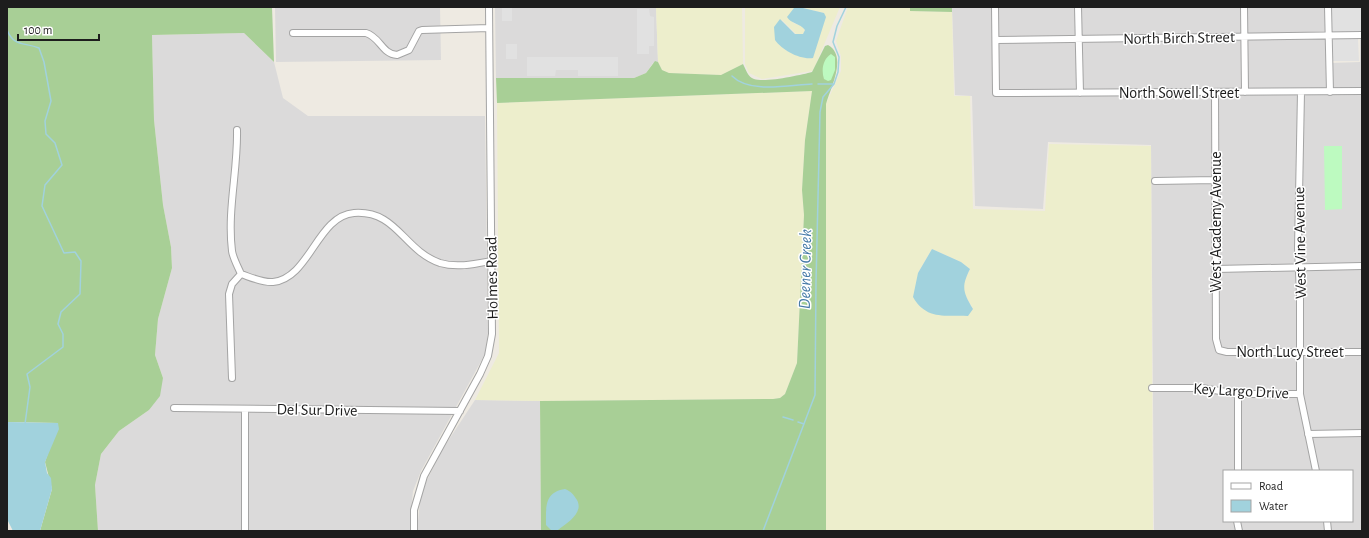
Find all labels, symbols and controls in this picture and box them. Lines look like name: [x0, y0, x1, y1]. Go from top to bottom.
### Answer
scale bar: [18, 16, 99, 42]
text: 100 m: [24, 24, 52, 36]
street label: North Birch Street: [1123, 29, 1235, 47]
street label: North Sowell Street: [1119, 85, 1239, 101]
street label: West Academy Avenue: [1208, 151, 1225, 293]
street label: West Vine Avenue: [1291, 187, 1309, 299]
water label: Deener Creek: [796, 229, 814, 309]
street label: Holmes Road: [483, 236, 501, 320]
street label: North Lucy Street: [1236, 344, 1344, 361]
street label: Key Largo Drive: [1193, 381, 1289, 402]
street label: Del Sur Drive: [276, 401, 358, 419]
legend: [1223, 470, 1353, 522]
text: Road: [1259, 480, 1283, 492]
text: Water: [1259, 500, 1288, 512]

